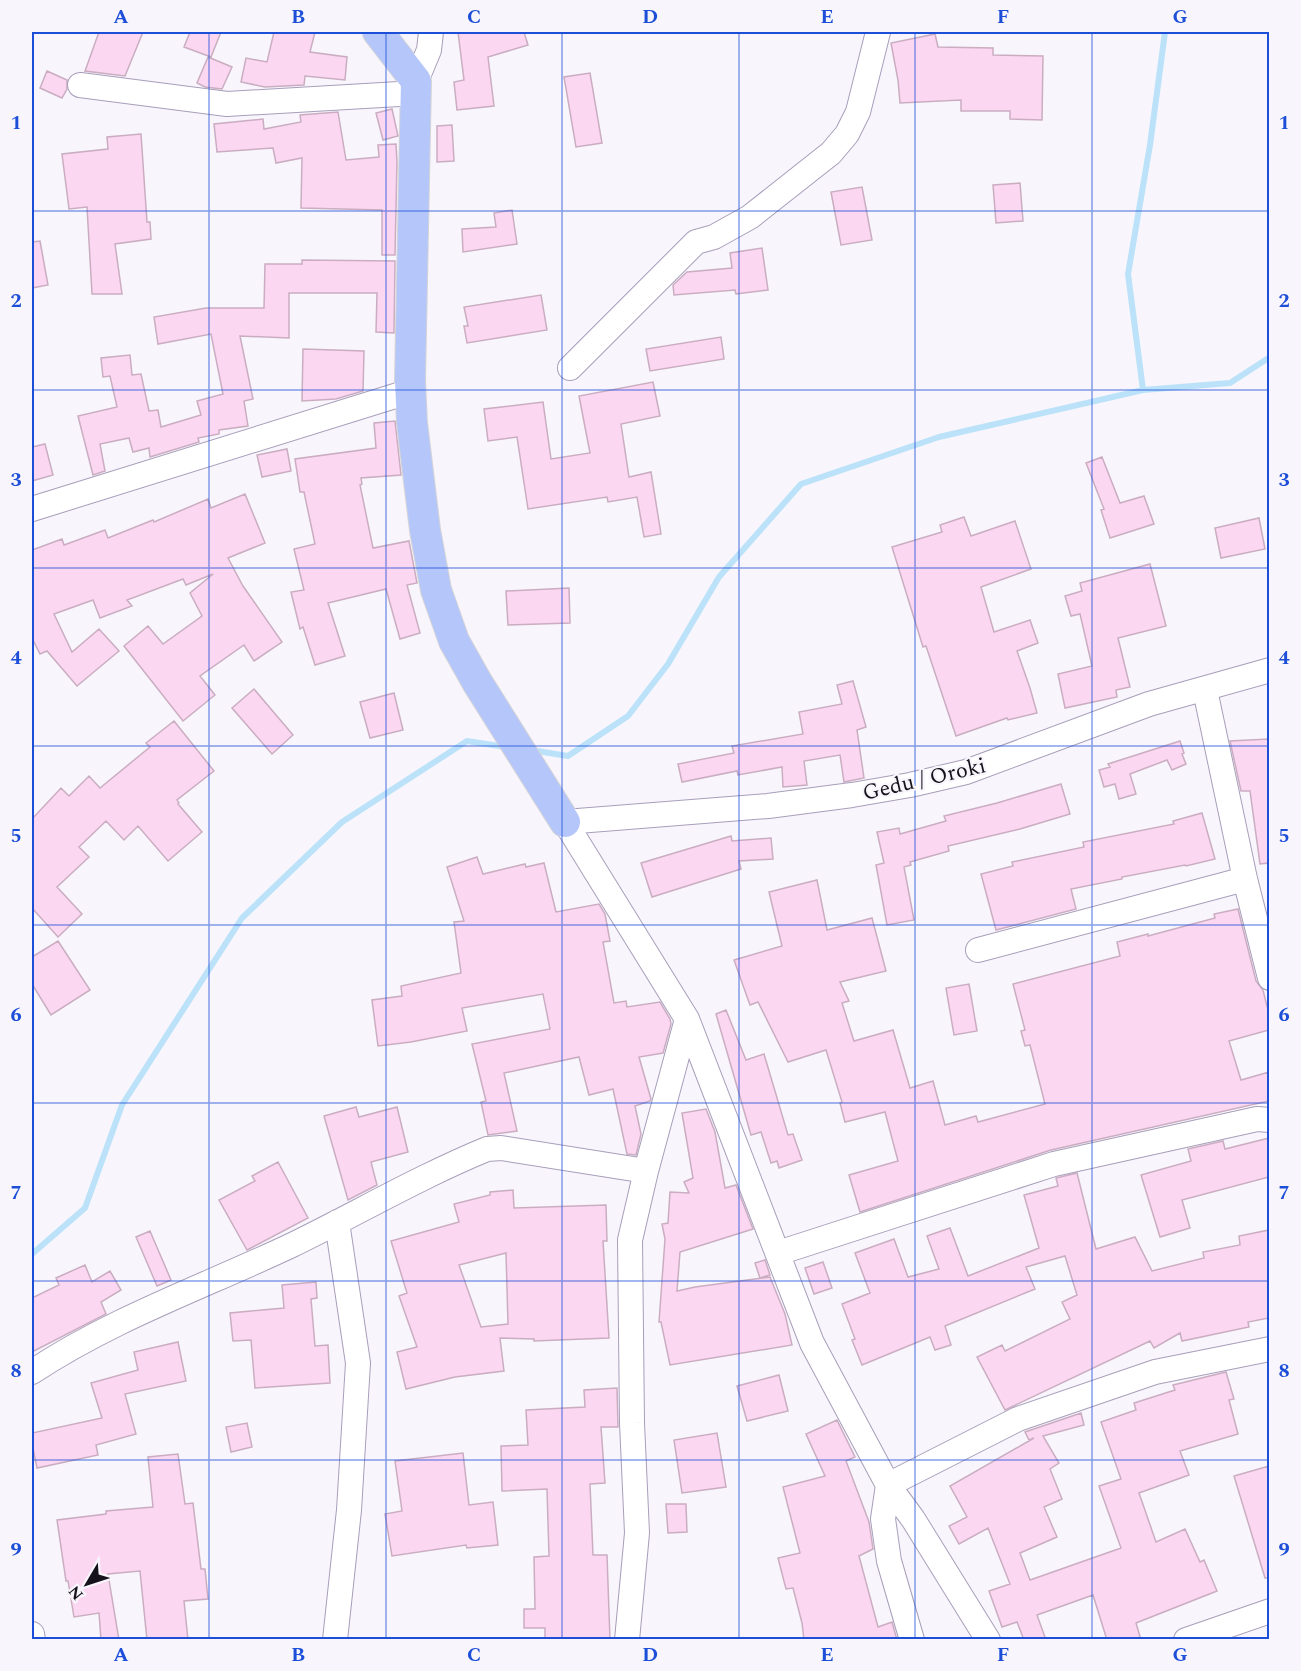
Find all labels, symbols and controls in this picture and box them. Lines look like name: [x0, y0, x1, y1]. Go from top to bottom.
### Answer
text: A: [113, 2, 129, 32]
text: B: [291, 2, 305, 32]
text: C: [467, 2, 481, 32]
text: D: [642, 2, 658, 32]
text: E: [820, 2, 834, 32]
text: F: [997, 2, 1009, 32]
text: G: [1172, 2, 1188, 32]
text: 1: [10, 108, 22, 138]
text: 1: [1278, 108, 1290, 138]
text: 2: [10, 286, 22, 316]
text: 2: [1278, 286, 1290, 316]
text: 3: [10, 465, 22, 495]
text: 3: [1278, 465, 1290, 495]
text: 4: [10, 643, 22, 673]
text: 4: [1278, 643, 1290, 673]
street label: Gedu / Oroki: [859, 749, 989, 810]
text: 5: [10, 821, 22, 851]
text: 5: [1278, 821, 1290, 851]
text: 6: [10, 1000, 22, 1030]
text: 6: [1278, 1000, 1290, 1030]
text: 7: [10, 1178, 22, 1208]
text: 7: [1278, 1178, 1290, 1208]
text: 8: [10, 1356, 22, 1386]
text: 8: [1278, 1356, 1290, 1386]
text: 9: [10, 1535, 22, 1565]
text: 9: [1278, 1535, 1290, 1565]
north arrow: [57, 1554, 117, 1614]
text: N: [63, 1580, 90, 1605]
text: A: [113, 1640, 129, 1670]
text: B: [291, 1640, 305, 1670]
text: C: [467, 1640, 481, 1670]
text: D: [642, 1640, 658, 1670]
text: E: [820, 1640, 834, 1670]
text: F: [997, 1640, 1009, 1670]
text: G: [1172, 1640, 1188, 1670]

